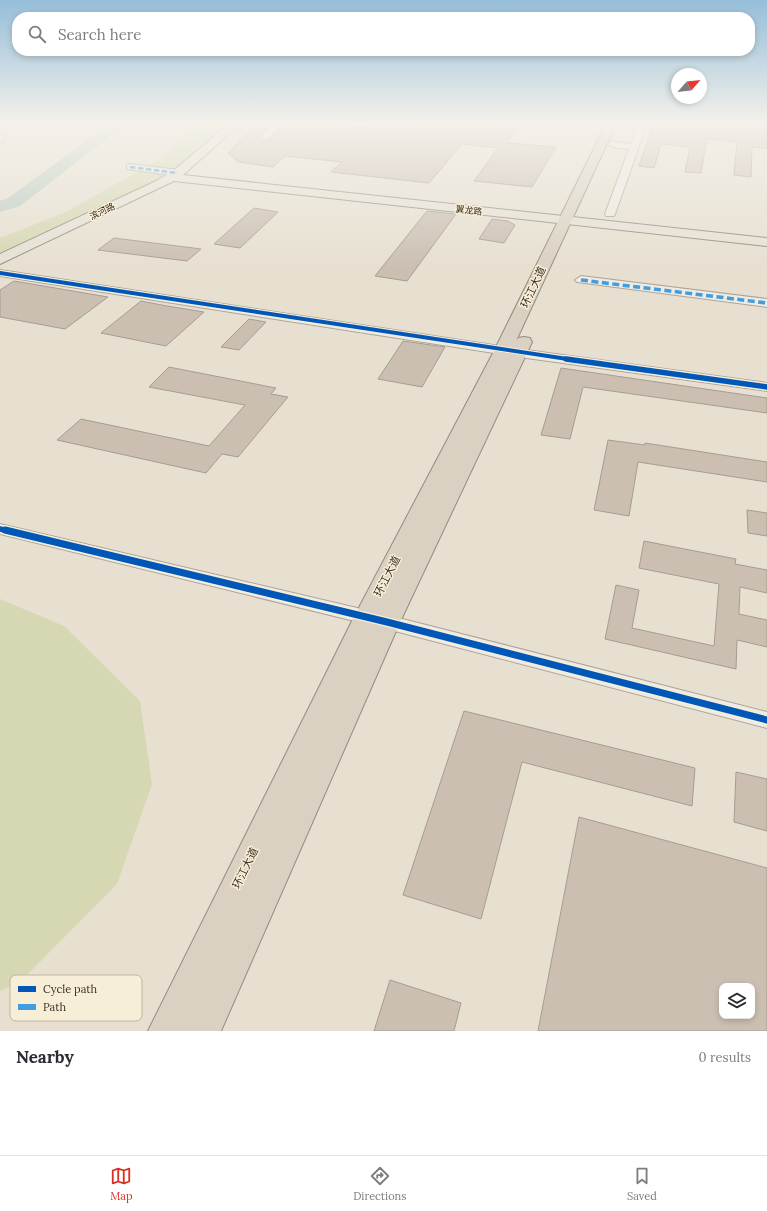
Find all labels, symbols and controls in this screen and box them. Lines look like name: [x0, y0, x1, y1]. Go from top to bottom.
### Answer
search box: [12, 12, 755, 56]
icon: search: [26, 23, 48, 45]
text: Search here: [58, 25, 141, 44]
north arrow: [671, 68, 707, 104]
street label: 滨河路: [87, 200, 117, 222]
street label: 翼龙路: [455, 203, 483, 217]
street label: 环江大道: [517, 264, 549, 310]
street label: 环江大道: [371, 553, 403, 599]
street label: 环江大道: [229, 845, 261, 891]
legend: [10, 975, 142, 1021]
text: Cycle path: [43, 982, 98, 996]
map controls: [719, 983, 755, 1019]
button: layers: [719, 983, 755, 1019]
text: Path: [43, 1000, 66, 1014]
text: Nearby: [16, 1046, 74, 1068]
text: 0 results: [699, 1049, 751, 1066]
tab: Map: [110, 1165, 133, 1203]
tab: Directions: [353, 1165, 406, 1203]
tab: Saved: [627, 1165, 657, 1203]

